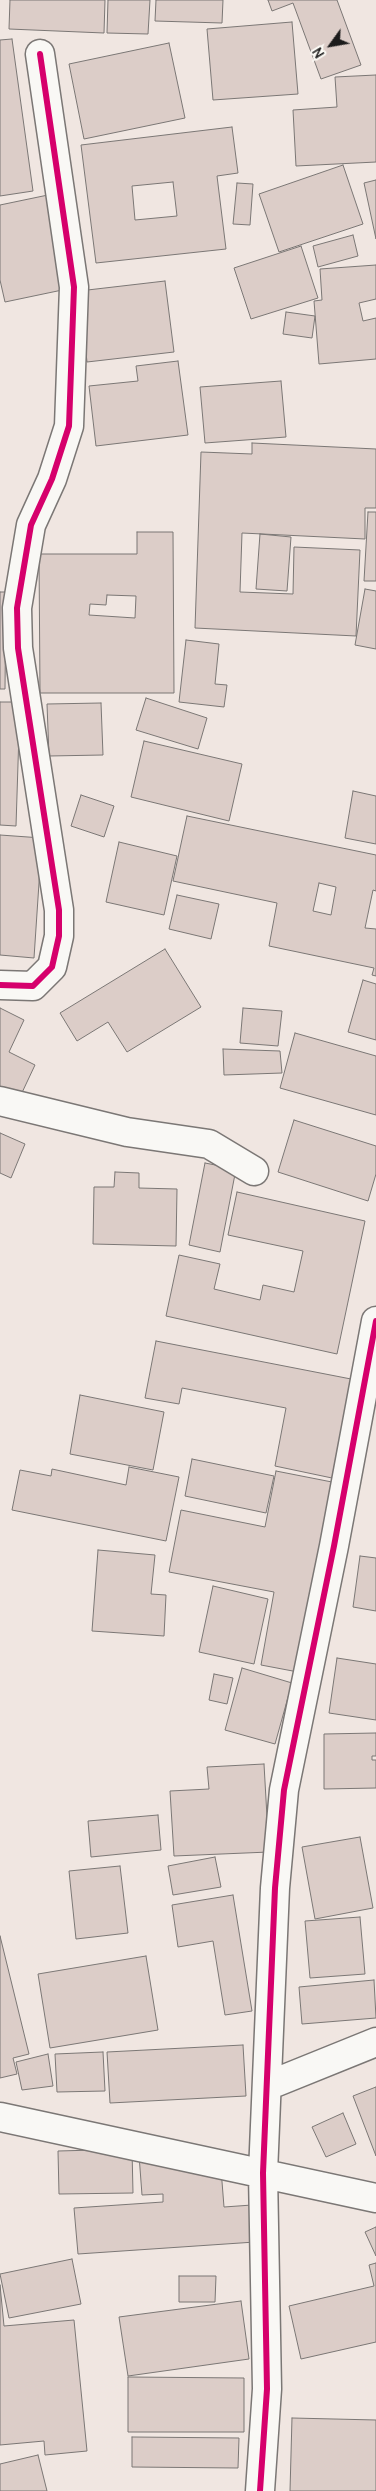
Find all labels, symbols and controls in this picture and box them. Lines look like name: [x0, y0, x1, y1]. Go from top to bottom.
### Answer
north arrow: [306, 20, 356, 70]
text: N: [308, 44, 328, 62]

